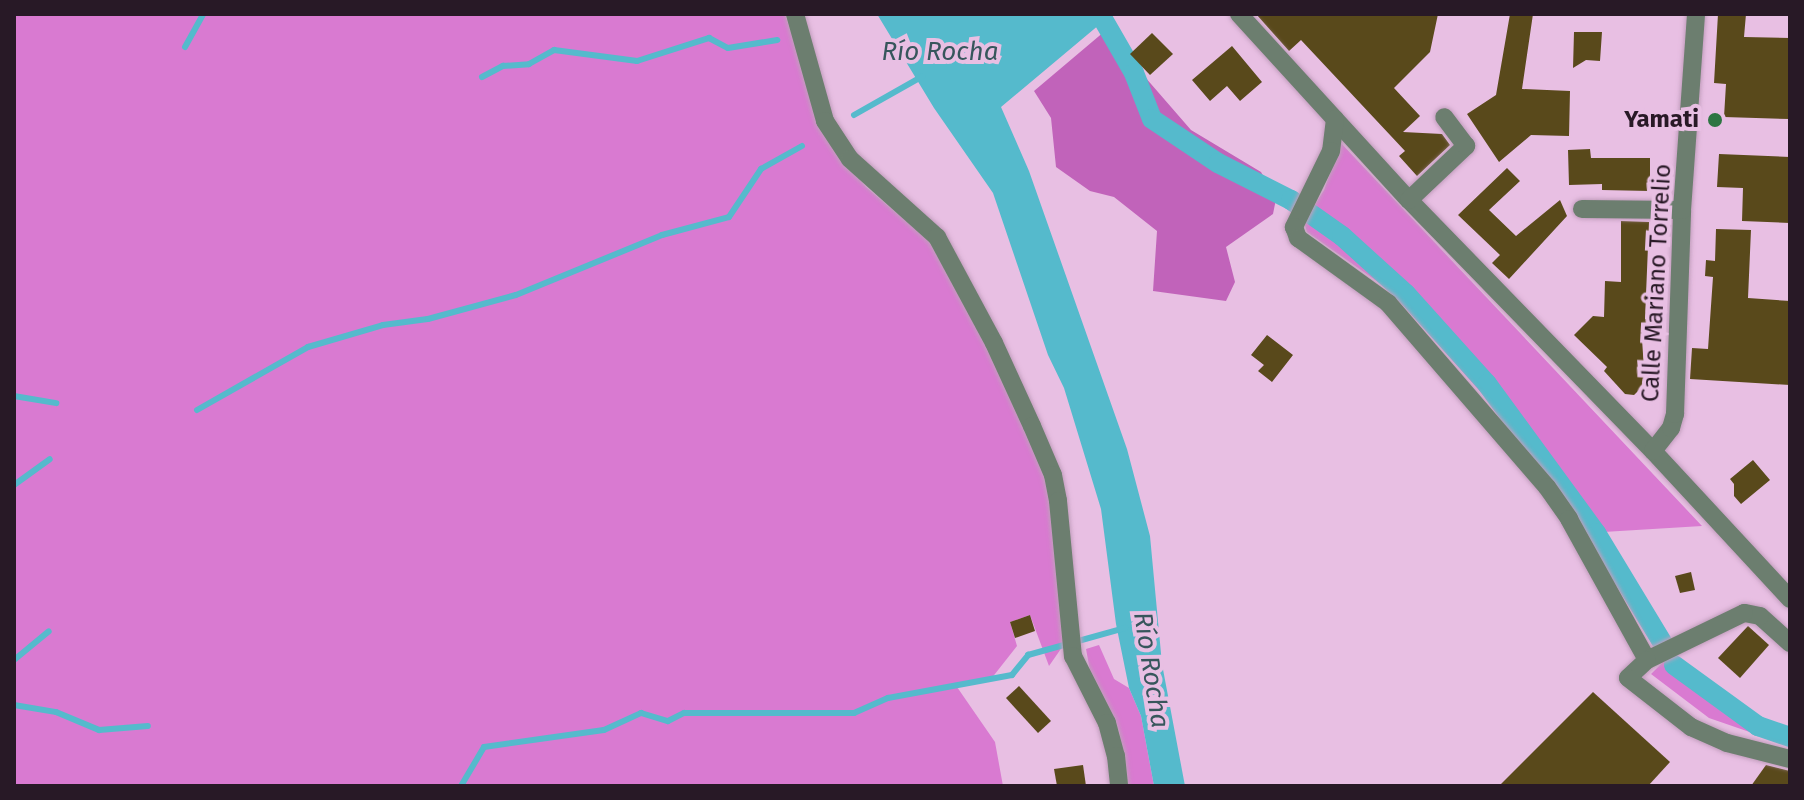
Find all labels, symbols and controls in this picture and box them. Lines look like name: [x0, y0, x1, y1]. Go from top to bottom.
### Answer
water label: Río Rocha: [882, 36, 998, 68]
place label: Yamati: [1624, 106, 1699, 134]
marker: Yamati: [1706, 111, 1724, 129]
street label: Calle Mariano Torrelio: [1636, 163, 1678, 403]
water label: Río Rocha: [1126, 610, 1176, 730]

